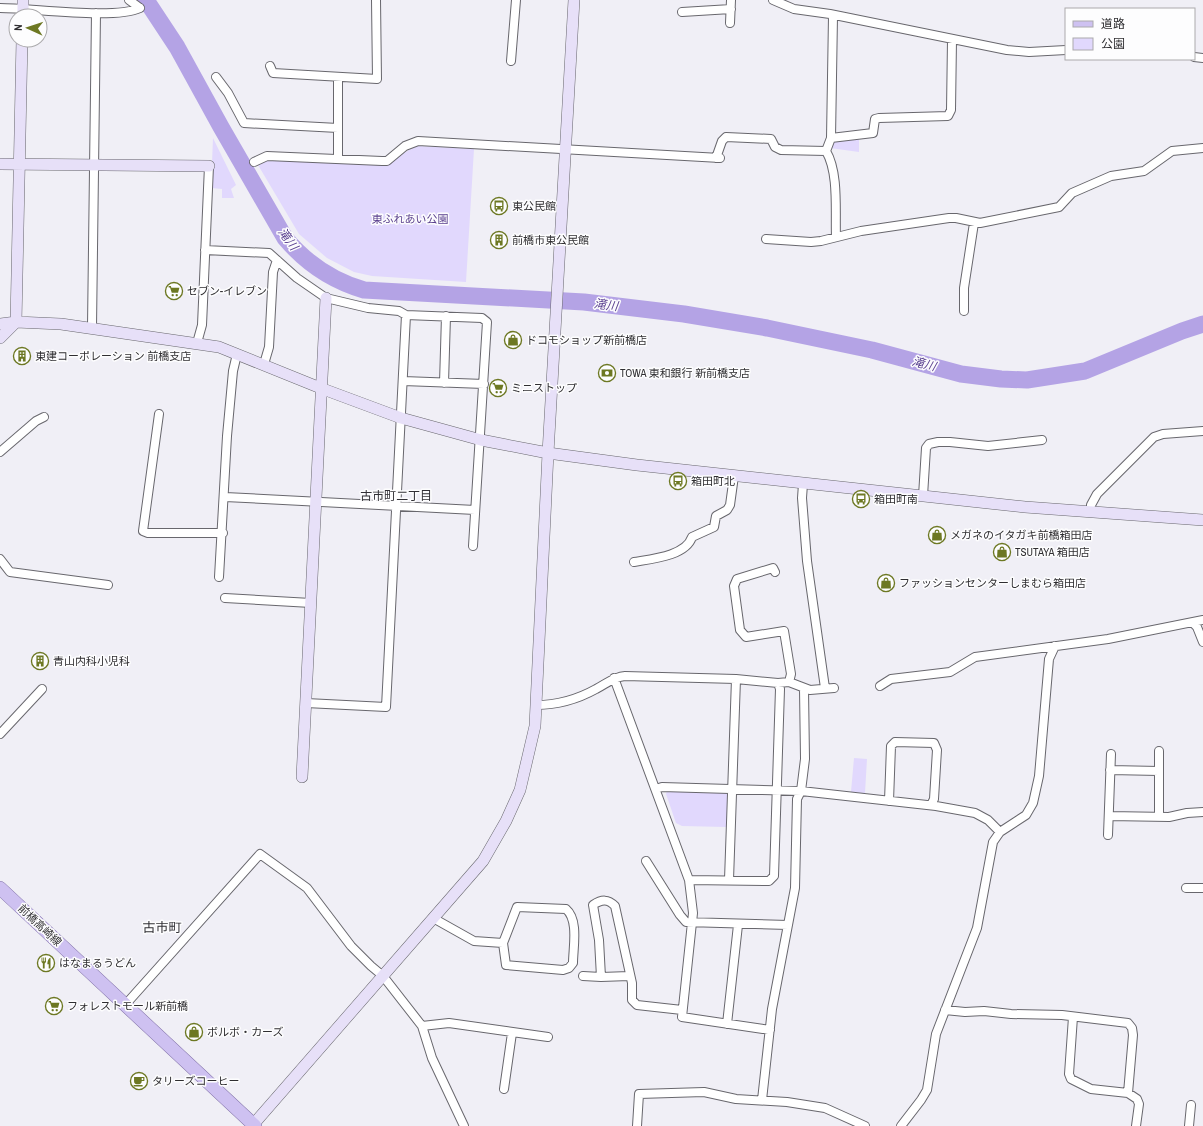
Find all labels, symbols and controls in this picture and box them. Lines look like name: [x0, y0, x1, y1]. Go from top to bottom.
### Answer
north arrow: [8, 8, 48, 48]
legend: [1065, 8, 1195, 60]
text: 道路: [1101, 16, 1125, 32]
text: N: [11, 24, 25, 31]
text: 公園: [1101, 36, 1125, 52]
bus stop icon: 東公民館: [489, 196, 509, 216]
place label: 東公民館: [512, 199, 556, 213]
park label: 東ふれあい公園: [372, 212, 449, 226]
water label: 滝川: [274, 225, 303, 255]
building icon: 前橋市東公民館: [489, 230, 509, 250]
place label: 前橋市東公民館: [512, 233, 589, 247]
supermarket icon: セブン-イレブン: [164, 281, 184, 301]
place label: セブン-イレブン: [187, 284, 267, 298]
water label: 滝川: [593, 296, 621, 315]
shop icon: ドコモショップ新前橋店: [503, 330, 523, 350]
place label: ドコモショップ新前橋店: [526, 333, 647, 347]
building icon: 東建コーポレーション 前橋支店: [12, 346, 32, 366]
place label: 東建コーポレーション 前橋支店: [35, 349, 191, 363]
water label: 滝川: [910, 353, 940, 375]
bank icon: TOWA 東和銀行 新前橋支店: [597, 363, 617, 383]
place label: TOWA 東和銀行 新前橋支店: [620, 366, 750, 380]
supermarket icon: ミニストップ: [488, 378, 508, 398]
place label: ミニストップ: [511, 381, 577, 395]
bus stop icon: 箱田町北: [668, 471, 688, 491]
place label: 箱田町北: [691, 474, 735, 488]
district label: 古市町二丁目: [360, 488, 432, 504]
bus stop icon: 箱田町南: [851, 489, 871, 509]
place label: 箱田町南: [874, 492, 918, 506]
shop icon: メガネのイタガキ前橋箱田店: [927, 525, 947, 545]
place label: メガネのイタガキ前橋箱田店: [950, 528, 1093, 542]
shop icon: TSUTAYA 箱田店: [992, 542, 1012, 562]
place label: TSUTAYA 箱田店: [1015, 545, 1090, 559]
shop icon: ファッションセンターしまむら箱田店: [876, 573, 896, 593]
place label: ファッションセンターしまむら箱田店: [899, 576, 1086, 590]
building icon: 青山内科小児科: [30, 651, 50, 671]
place label: 青山内科小児科: [53, 654, 130, 668]
street label: 前橋高崎線: [15, 901, 65, 949]
district label: 古市町: [142, 919, 182, 936]
restaurant icon: はなまるうどん: [36, 953, 56, 973]
place label: はなまるうどん: [59, 956, 136, 970]
supermarket icon: フォレストモール新前橋: [44, 996, 64, 1016]
place label: フォレストモール新前橋: [67, 999, 188, 1013]
shop icon: ボルボ・カーズ: [184, 1022, 204, 1042]
place label: ボルボ・カーズ: [207, 1025, 283, 1039]
cafe icon: タリーズコーヒー: [129, 1071, 149, 1091]
place label: タリーズコーヒー: [152, 1074, 239, 1088]

